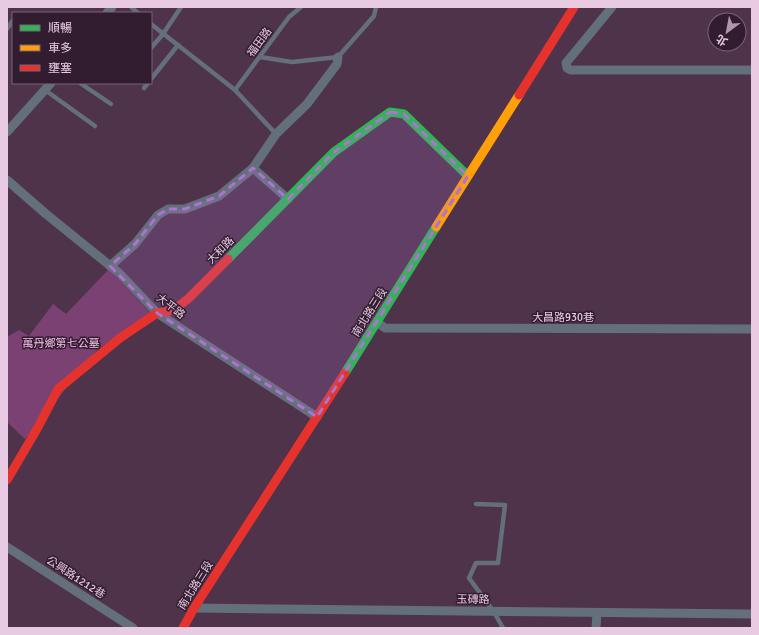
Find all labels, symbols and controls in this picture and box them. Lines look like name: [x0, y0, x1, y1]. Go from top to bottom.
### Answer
legend: [12, 12, 152, 84]
north arrow: [707, 12, 747, 52]
text: 順暢: [48, 21, 72, 36]
street label: 福田路: [244, 25, 274, 59]
text: 北: [714, 32, 730, 48]
text: 車多: [48, 41, 72, 56]
text: 壅塞: [48, 61, 72, 76]
street label: 大和路: [204, 234, 237, 267]
street label: 南北路三段: [349, 285, 390, 339]
street label: 大平路: [154, 291, 188, 322]
street label: 大昌路930巷: [532, 311, 594, 324]
park label: 萬丹鄉第七公墓: [23, 337, 100, 350]
street label: 公興路1212巷: [44, 554, 108, 601]
street label: 南北路三段: [175, 558, 216, 612]
street label: 玉磚路: [456, 593, 490, 606]

